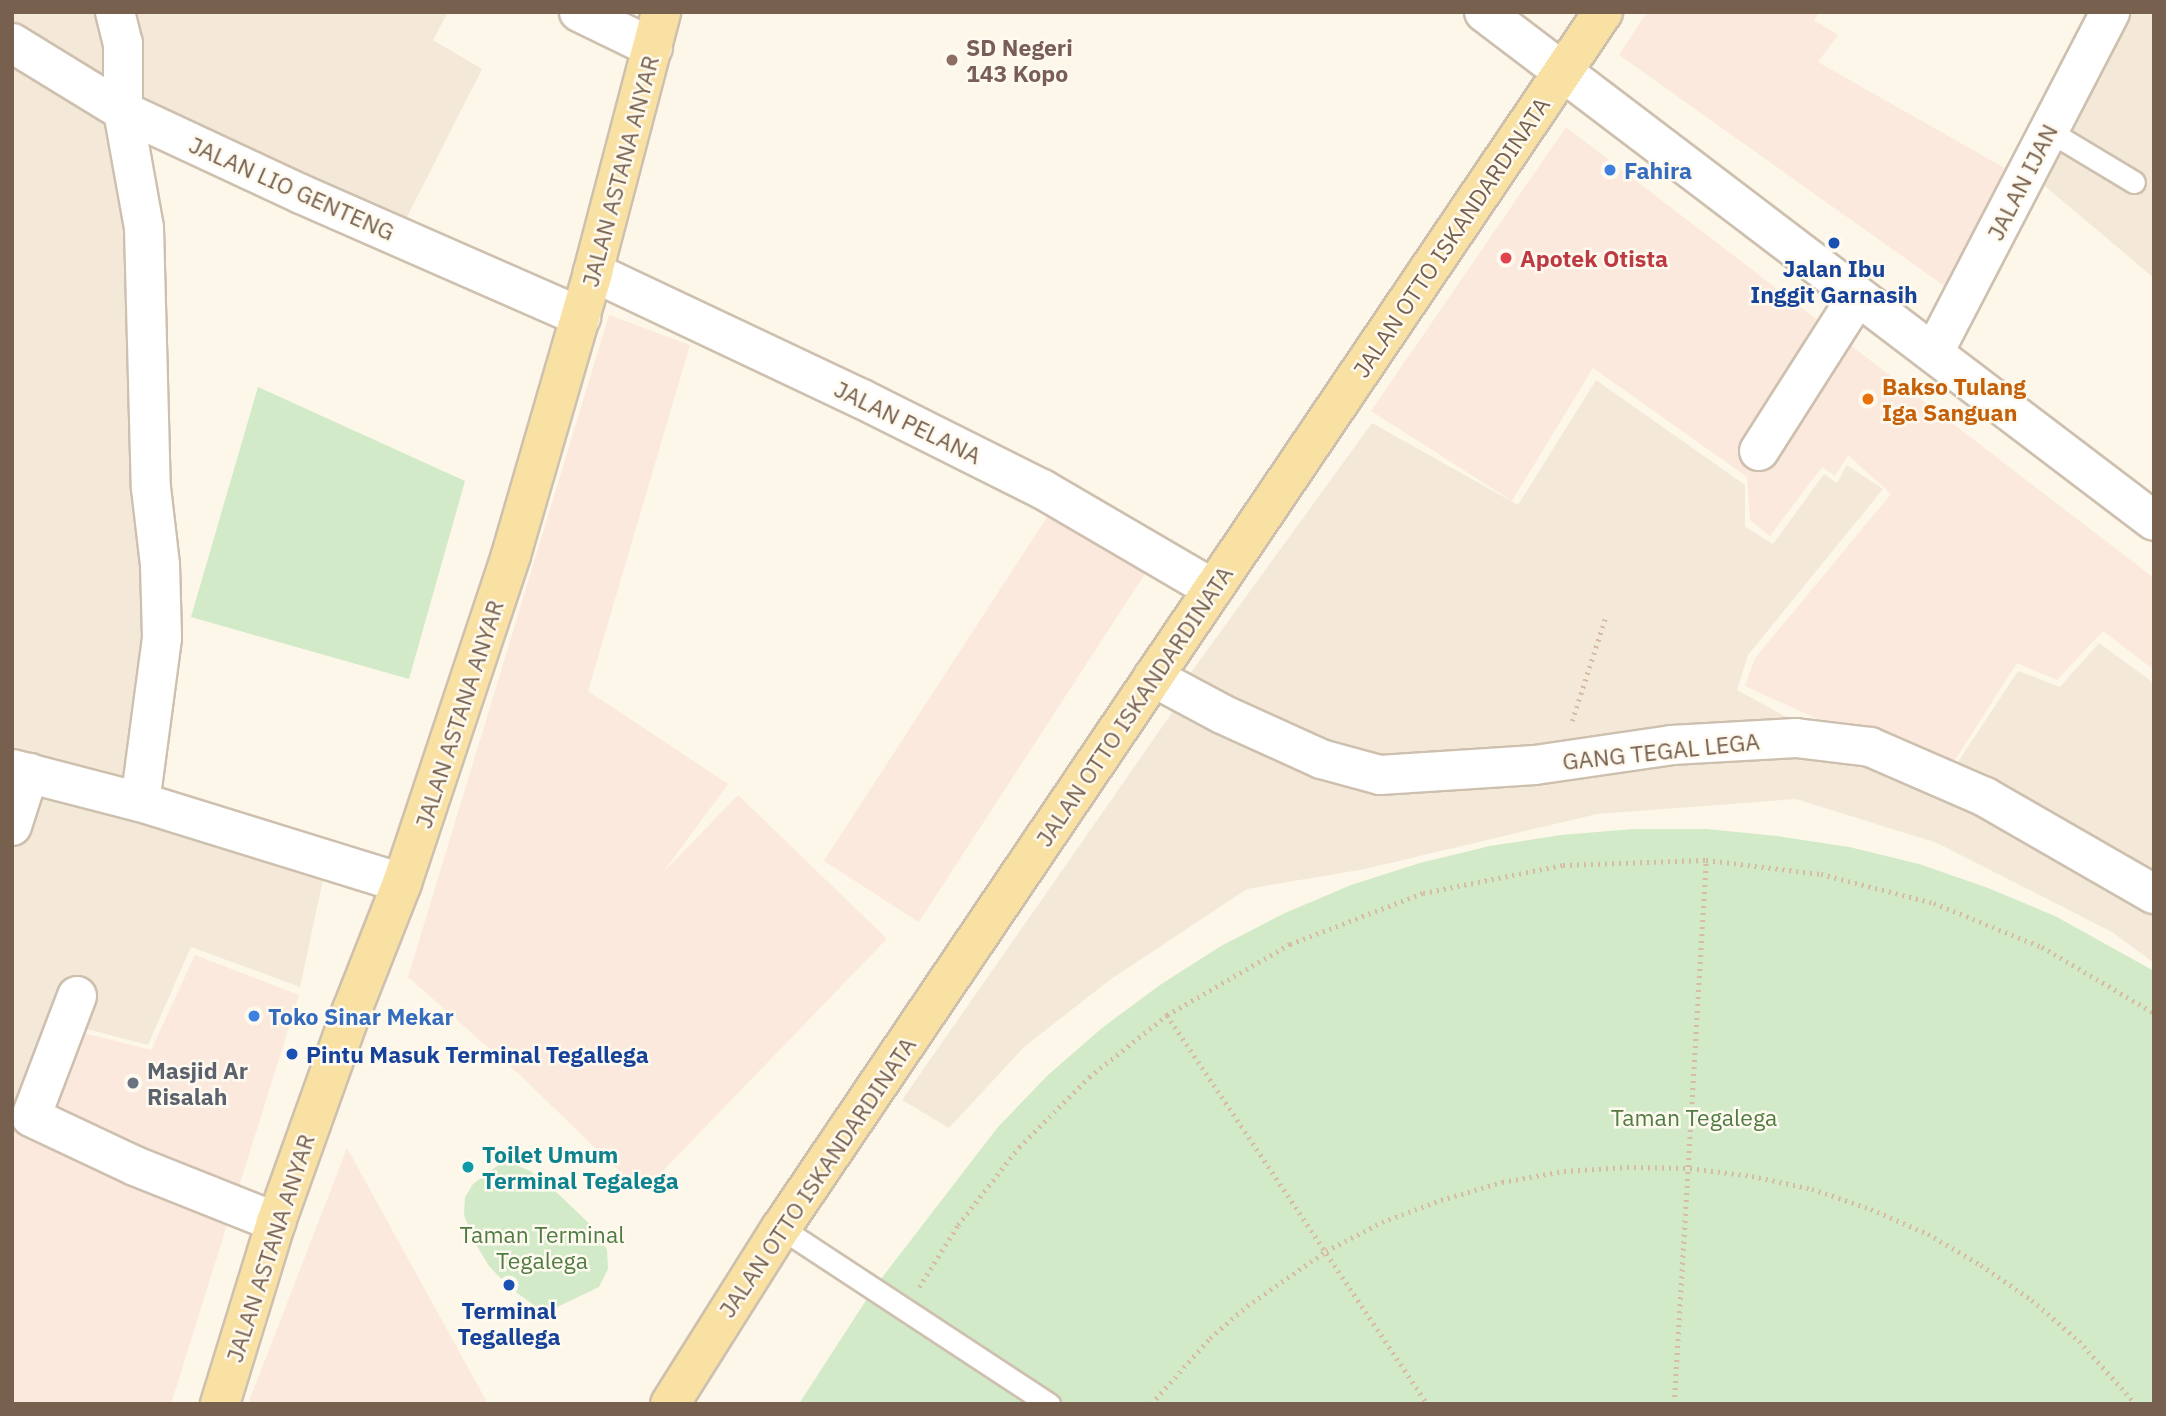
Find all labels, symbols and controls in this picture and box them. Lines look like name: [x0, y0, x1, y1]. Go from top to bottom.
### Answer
place label: SD Negeri 143 Kopo: [966, 33, 1073, 87]
street label: JALAN ASTANA ANYAR: [576, 52, 664, 290]
marker: SD Negeri 143 Kopo: [944, 52, 960, 68]
street label: JALAN OTTO ISKANDARDINATA: [1347, 92, 1555, 382]
street label: JALAN IJAN: [1981, 119, 2063, 245]
street label: JALAN LIO GENTENG: [185, 130, 399, 246]
place label: Fahira: [1624, 156, 1692, 184]
marker: Fahira: [1602, 162, 1618, 178]
marker: Jalan Ibu Inggit Garnasih: [1826, 235, 1842, 251]
place label: Apotek Otista: [1520, 244, 1668, 272]
marker: Apotek Otista: [1498, 250, 1514, 266]
place label: Jalan Ibu Inggit Garnasih: [1750, 254, 1918, 308]
place label: Bakso Tulang Iga Sanguan: [1882, 372, 2026, 426]
street label: JALAN PELANA: [830, 375, 986, 469]
marker: Bakso Tulang Iga Sanguan: [1860, 391, 1876, 407]
street label: JALAN OTTO ISKANDARDINATA: [1030, 561, 1238, 851]
street label: JALAN ASTANA ANYAR: [409, 596, 509, 832]
street label: GANG TEGAL LEGA: [1561, 727, 1761, 775]
place label: Toko Sinar Mekar: [268, 1002, 454, 1030]
marker: Toko Sinar Mekar: [246, 1008, 262, 1024]
street label: JALAN OTTO ISKANDARDINATA: [713, 1032, 921, 1322]
place label: Pintu Masuk Terminal Tegallega: [306, 1040, 649, 1068]
marker: Pintu Masuk Terminal Tegallega: [284, 1046, 300, 1062]
place label: Masjid Ar Risalah: [147, 1056, 248, 1110]
marker: Masjid Ar Risalah: [125, 1075, 141, 1091]
park label: Taman Tegalega: [1611, 1103, 1777, 1131]
street label: JALAN ASTANA ANYAR: [220, 1130, 320, 1366]
place label: Toilet Umum Terminal Tegalega: [482, 1140, 679, 1194]
marker: Toilet Umum Terminal Tegalega: [460, 1159, 476, 1175]
park label: Taman Terminal Tegalega: [460, 1220, 624, 1274]
marker: Terminal Tegallega: [501, 1277, 517, 1293]
place label: Terminal Tegallega: [457, 1296, 561, 1350]

